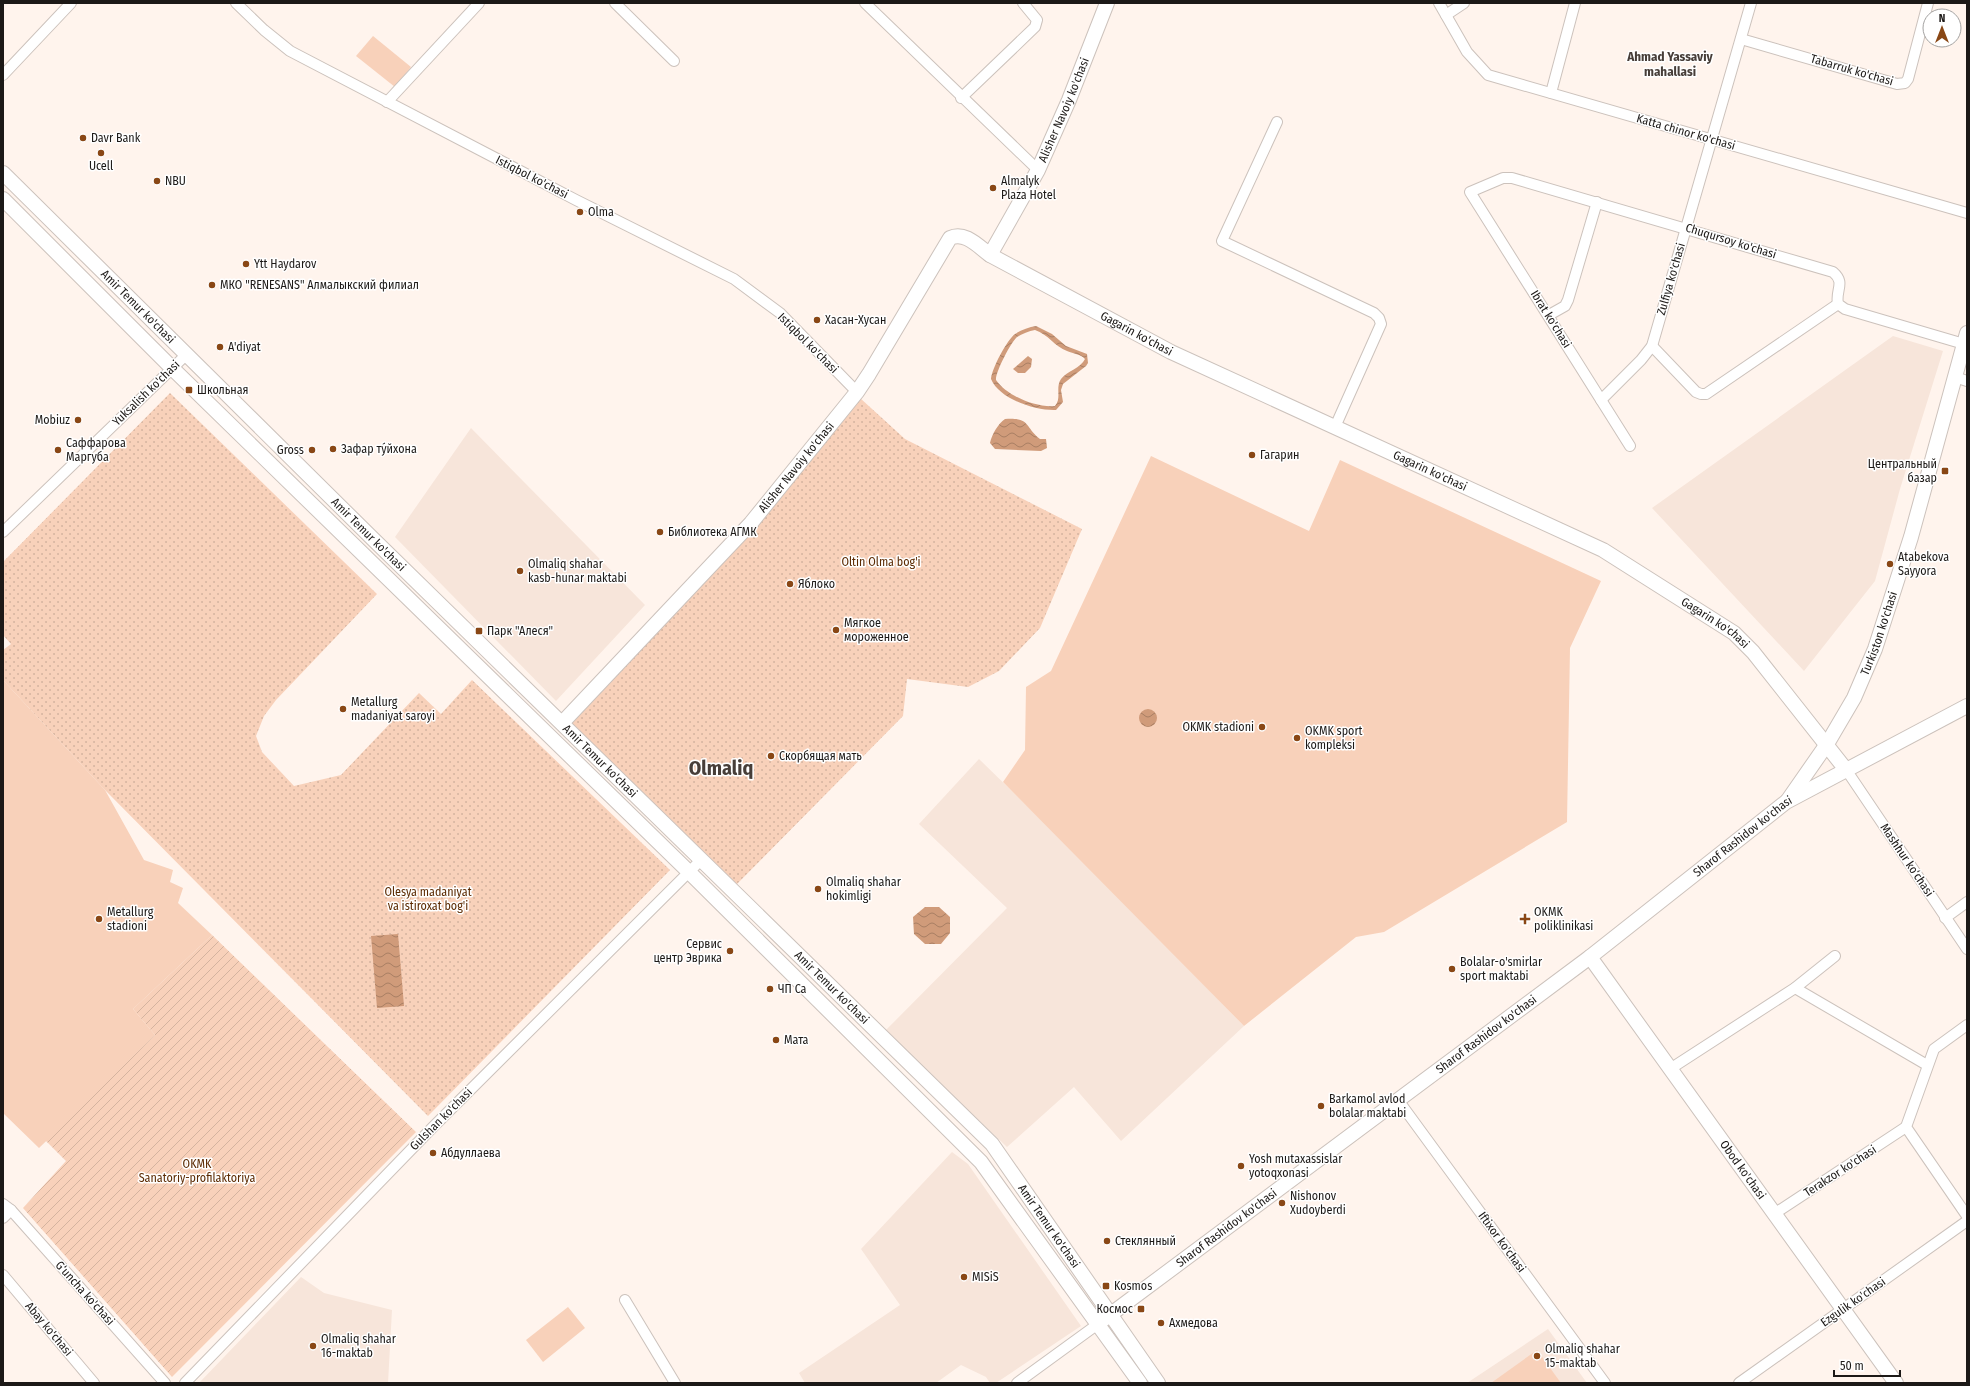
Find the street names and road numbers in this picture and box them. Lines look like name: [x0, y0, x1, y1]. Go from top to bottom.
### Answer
street label: Tabarruk ko'chasi: [1809, 51, 1895, 89]
street label: Alisher Navoiy ko'chasi: [1035, 56, 1092, 164]
street label: Katta chinor ko'chasi: [1635, 111, 1737, 153]
street label: Istiqbol ko'chasi: [493, 153, 571, 201]
street label: Chuqursoy ko'chasi: [1684, 221, 1778, 261]
street label: Zulfiya ko'chasi: [1654, 241, 1688, 317]
street label: Amir Temur ko'chasi: [98, 267, 178, 346]
street label: Ibrat ko'chasi: [1528, 288, 1574, 350]
street label: Gagarin ko'chasi: [1098, 309, 1175, 359]
street label: Istiqbol ko'chasi: [775, 310, 841, 376]
street label: Yuksalish ko'chasi: [110, 357, 182, 429]
street label: Alisher Navoiy ko'chasi: [755, 419, 837, 515]
street label: Gagarin ko'chasi: [1391, 448, 1469, 494]
street label: Amir Temur ko'chasi: [329, 495, 408, 574]
street label: Turkiston ko'chasi: [1858, 590, 1900, 677]
street label: Gagarin ko'chasi: [1679, 594, 1752, 651]
street label: Amir Temur ko'chasi: [560, 722, 640, 800]
street label: Sharof Rashidov ko'chasi: [1691, 793, 1794, 880]
street label: Mashhur ko‘chasi: [1877, 821, 1937, 899]
street label: Amir Temur ko'chasi: [792, 948, 872, 1027]
street label: Sharof Rashidov ko'chasi: [1433, 992, 1539, 1076]
street label: Gulshan ko'chasi: [407, 1085, 475, 1153]
street label: Obod ko'chasi: [1717, 1138, 1769, 1202]
street label: Terakzor ko'chasi: [1801, 1142, 1879, 1200]
street label: Amir Temur ko'chasi: [1015, 1182, 1083, 1271]
street label: Sharof Rashidov ko'chasi: [1173, 1186, 1280, 1270]
street label: Iftixor ko'chasi: [1475, 1209, 1529, 1275]
street label: G‘uncha ko'chasi: [53, 1258, 117, 1328]
street label: Ezgulik ko'chasi: [1818, 1274, 1888, 1330]
street label: Abay ko'chasi: [22, 1299, 76, 1359]

